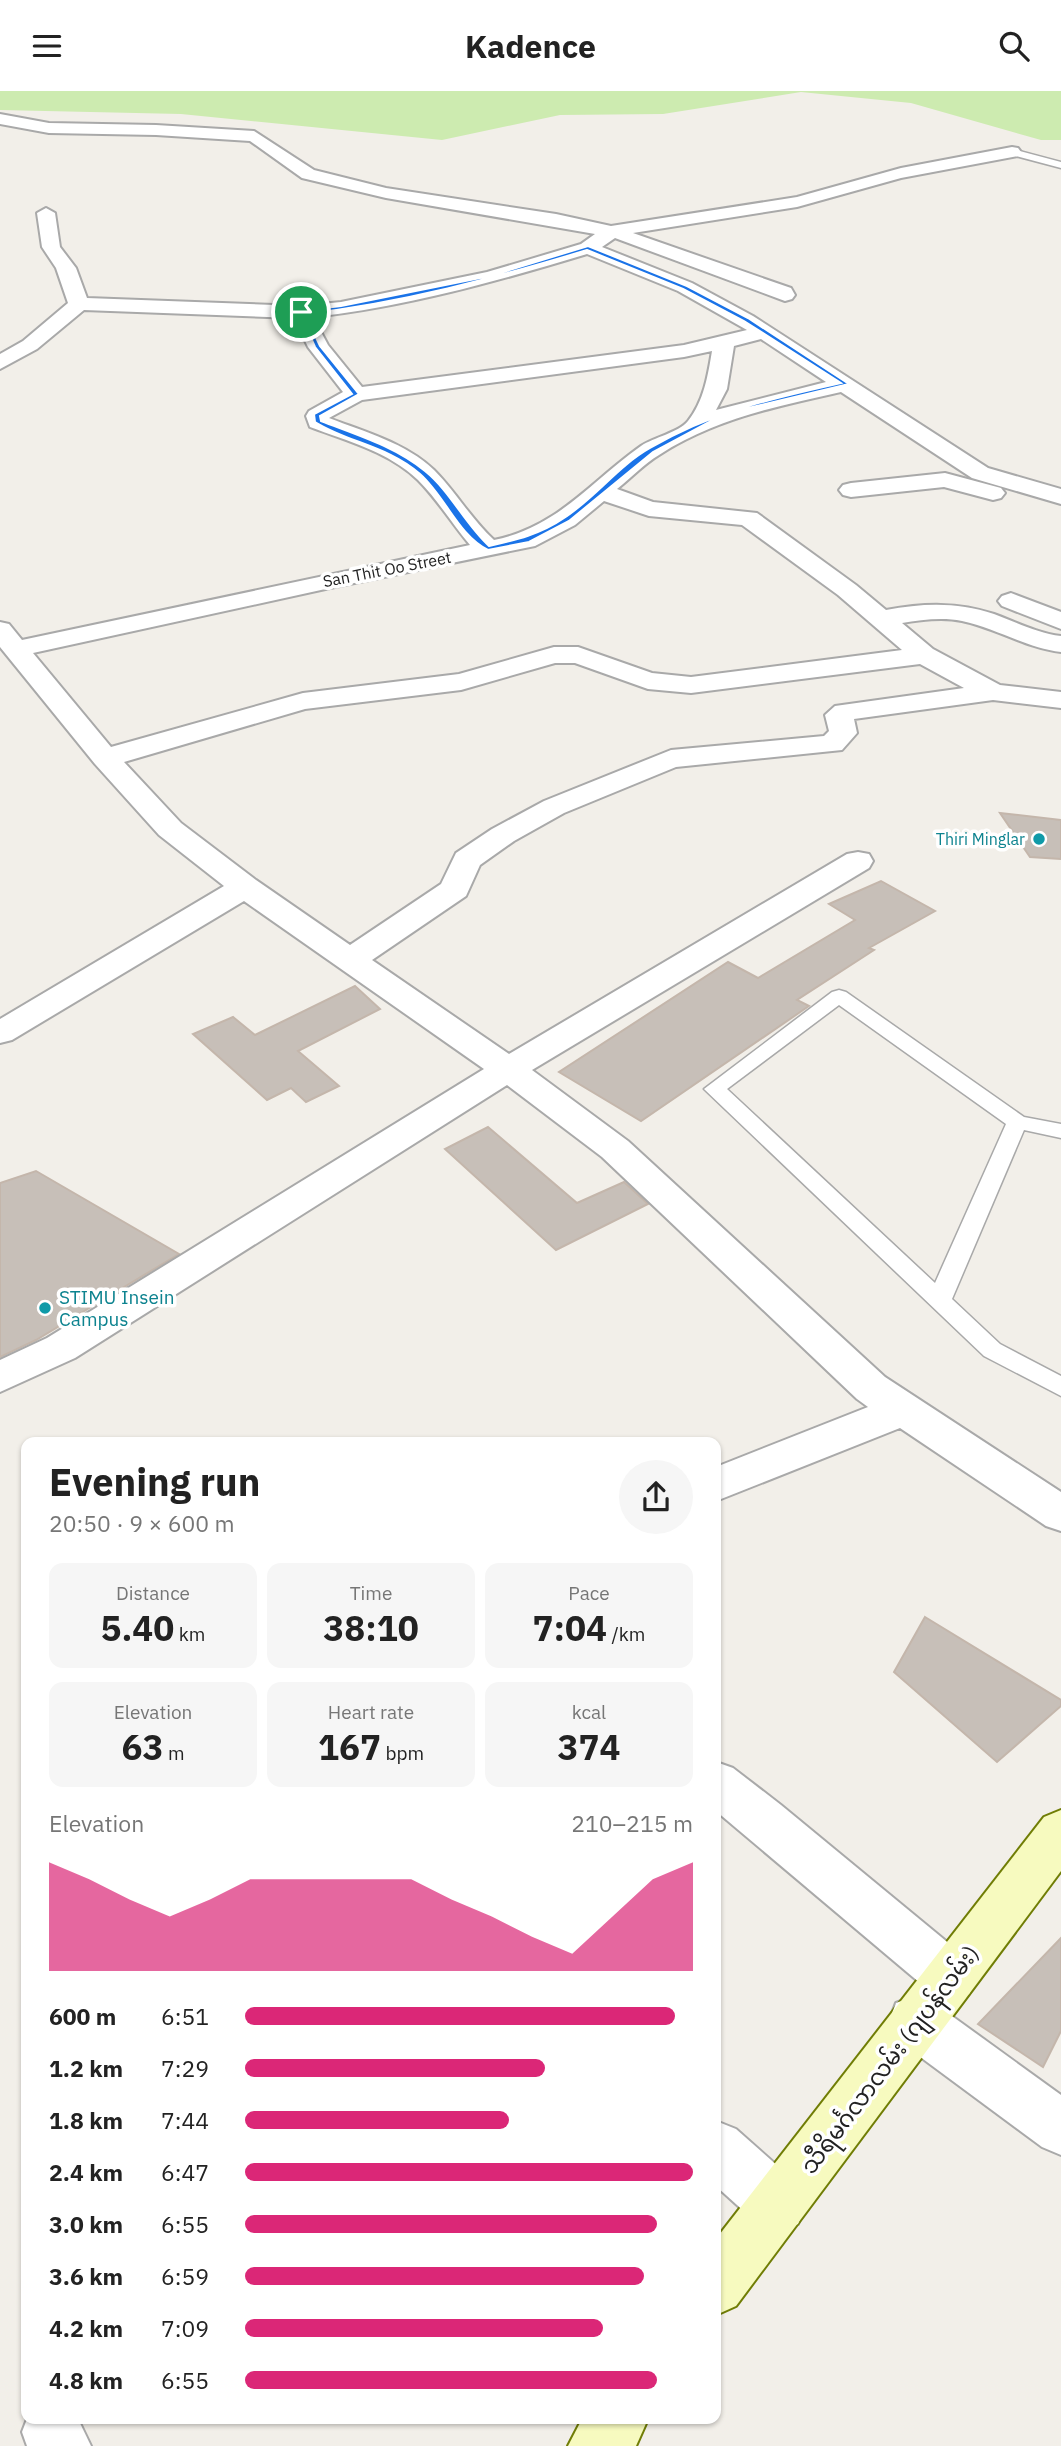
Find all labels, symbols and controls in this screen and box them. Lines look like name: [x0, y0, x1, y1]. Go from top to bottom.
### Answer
text: Kadence: [465, 25, 596, 67]
icon: menu: [28, 27, 66, 65]
icon: search: [995, 27, 1033, 65]
pin: [271, 282, 331, 342]
icon: arrive: [282, 293, 320, 331]
street label: San Thit Oo Street: [321, 547, 453, 591]
place label: Thiri Minglar: [936, 829, 1025, 849]
marker: Thiri Minglar: [1031, 831, 1047, 847]
place label: STIMU Insein Campus: [59, 1285, 175, 1331]
marker: STIMU Insein Campus: [37, 1300, 53, 1316]
text: Evening run: [49, 1457, 260, 1506]
button: share: [619, 1460, 693, 1534]
text: 20:50 · 9 × 600 m: [49, 1508, 235, 1538]
text: Distance: [116, 1581, 190, 1605]
text: Time: [350, 1581, 392, 1605]
text: Pace: [568, 1581, 610, 1605]
text: 5.40: [101, 1605, 174, 1651]
text: 38:10: [323, 1605, 419, 1651]
text: 7:04: [533, 1605, 607, 1651]
text: km: [174, 1622, 205, 1646]
text: /km: [607, 1622, 645, 1646]
text: Elevation: [114, 1700, 192, 1724]
text: Heart rate: [328, 1700, 414, 1724]
text: kcal: [572, 1700, 606, 1724]
text: 63: [121, 1724, 163, 1770]
text: 167: [318, 1724, 381, 1770]
text: 374: [557, 1724, 621, 1770]
text: m: [163, 1741, 185, 1765]
text: bpm: [381, 1741, 424, 1765]
text: Elevation: [49, 1808, 144, 1838]
text: 210–215 m: [571, 1808, 693, 1838]
street label: သီရိမင်္ဂလာလမ်း (ဂျပန်လမ်း): [793, 1939, 989, 2182]
text: 600 m: [49, 2001, 116, 2031]
text: 6:51: [161, 2001, 209, 2031]
text: 1.2 km: [49, 2053, 123, 2083]
text: 7:29: [161, 2053, 209, 2083]
text: 1.8 km: [49, 2105, 123, 2135]
text: 7:44: [161, 2105, 209, 2135]
text: 2.4 km: [49, 2157, 123, 2187]
text: 6:47: [161, 2157, 209, 2187]
text: 3.0 km: [49, 2209, 123, 2239]
text: 6:55: [161, 2209, 209, 2239]
text: 3.6 km: [49, 2261, 123, 2291]
text: 6:59: [161, 2261, 209, 2291]
text: 4.2 km: [49, 2313, 123, 2343]
text: 7:09: [161, 2313, 209, 2343]
text: 4.8 km: [49, 2365, 123, 2395]
text: 6:55: [161, 2365, 209, 2395]

